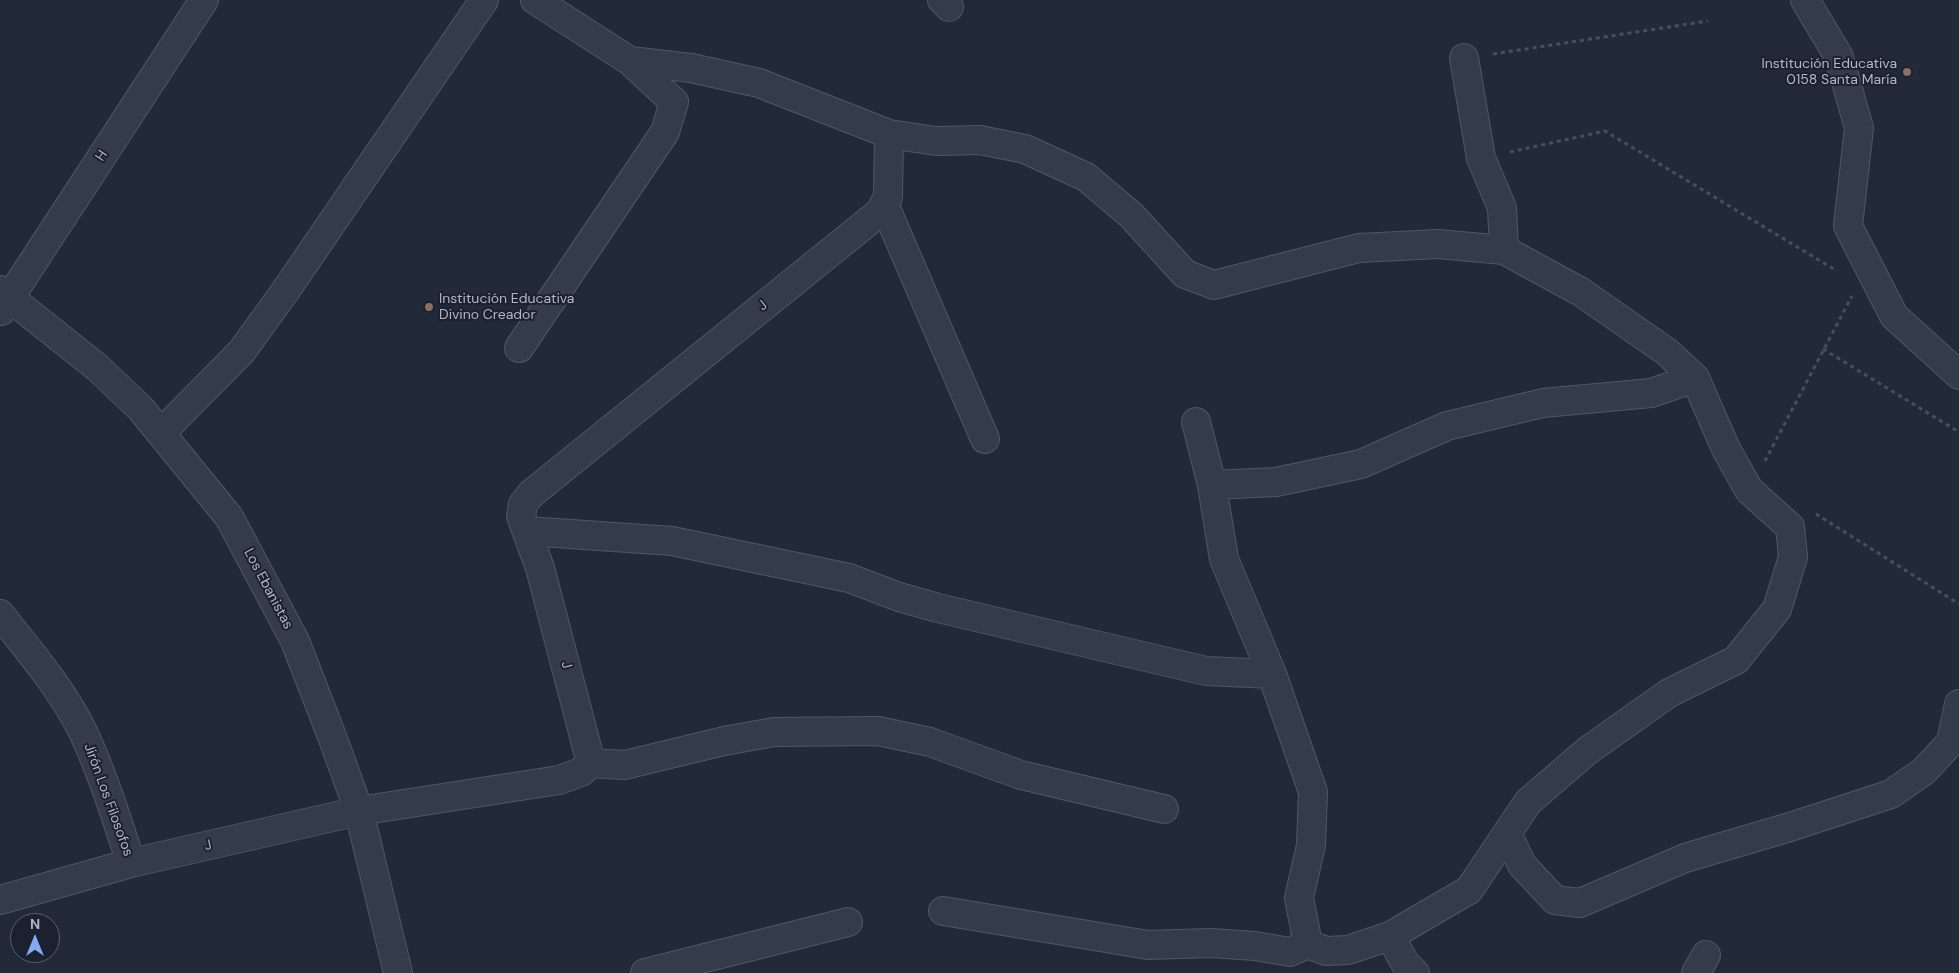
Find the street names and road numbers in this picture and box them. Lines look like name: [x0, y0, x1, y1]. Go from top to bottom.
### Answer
street label: H: [92, 147, 112, 165]
street label: J: [755, 297, 771, 315]
street label: Los Ebanistas: [240, 546, 296, 632]
street label: J: [557, 659, 575, 671]
street label: Jirón Los Filosofos: [80, 741, 136, 859]
street label: J: [203, 837, 213, 855]

